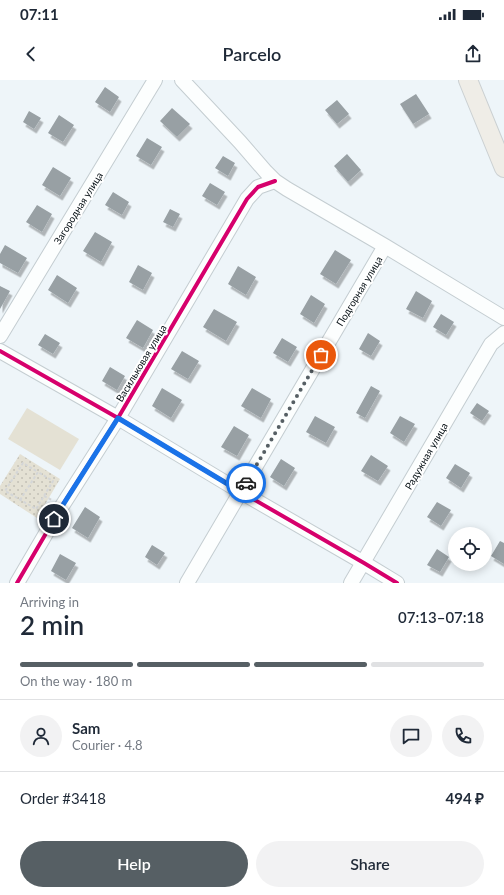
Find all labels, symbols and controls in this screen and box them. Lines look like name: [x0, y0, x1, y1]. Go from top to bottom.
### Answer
text: 07:11: [20, 5, 59, 23]
icon: back: [20, 43, 42, 65]
text: Parcelo: [223, 43, 281, 65]
icon: share: [462, 43, 484, 65]
street label: Загородная улица: [51, 170, 105, 246]
street label: Подгорная улица: [333, 254, 385, 328]
street label: Васильковая улица: [113, 322, 169, 404]
pin: [304, 338, 338, 372]
icon: bag: [310, 344, 332, 366]
street label: Радужная улица: [402, 420, 450, 492]
courier: [226, 463, 266, 503]
icon: car: [235, 472, 257, 494]
pin: [37, 502, 71, 536]
icon: home: [43, 508, 65, 530]
map controls: [448, 527, 492, 571]
button: locate: [448, 527, 492, 571]
text: Arriving in: [20, 594, 79, 610]
text: 07:13–07:18: [398, 608, 484, 626]
text: 2 min: [20, 609, 84, 641]
text: On the way · 180 m: [20, 673, 132, 689]
button: person: [20, 715, 62, 757]
button: chat: [390, 715, 432, 757]
button: phone: [442, 715, 484, 757]
text: Sam: [72, 719, 100, 737]
text: Courier · 4.8: [72, 737, 143, 753]
text: Order #3418: [20, 789, 106, 807]
text: 494 ₽: [446, 789, 484, 807]
button: Help: [20, 841, 248, 887]
button: Share: [256, 841, 484, 887]

